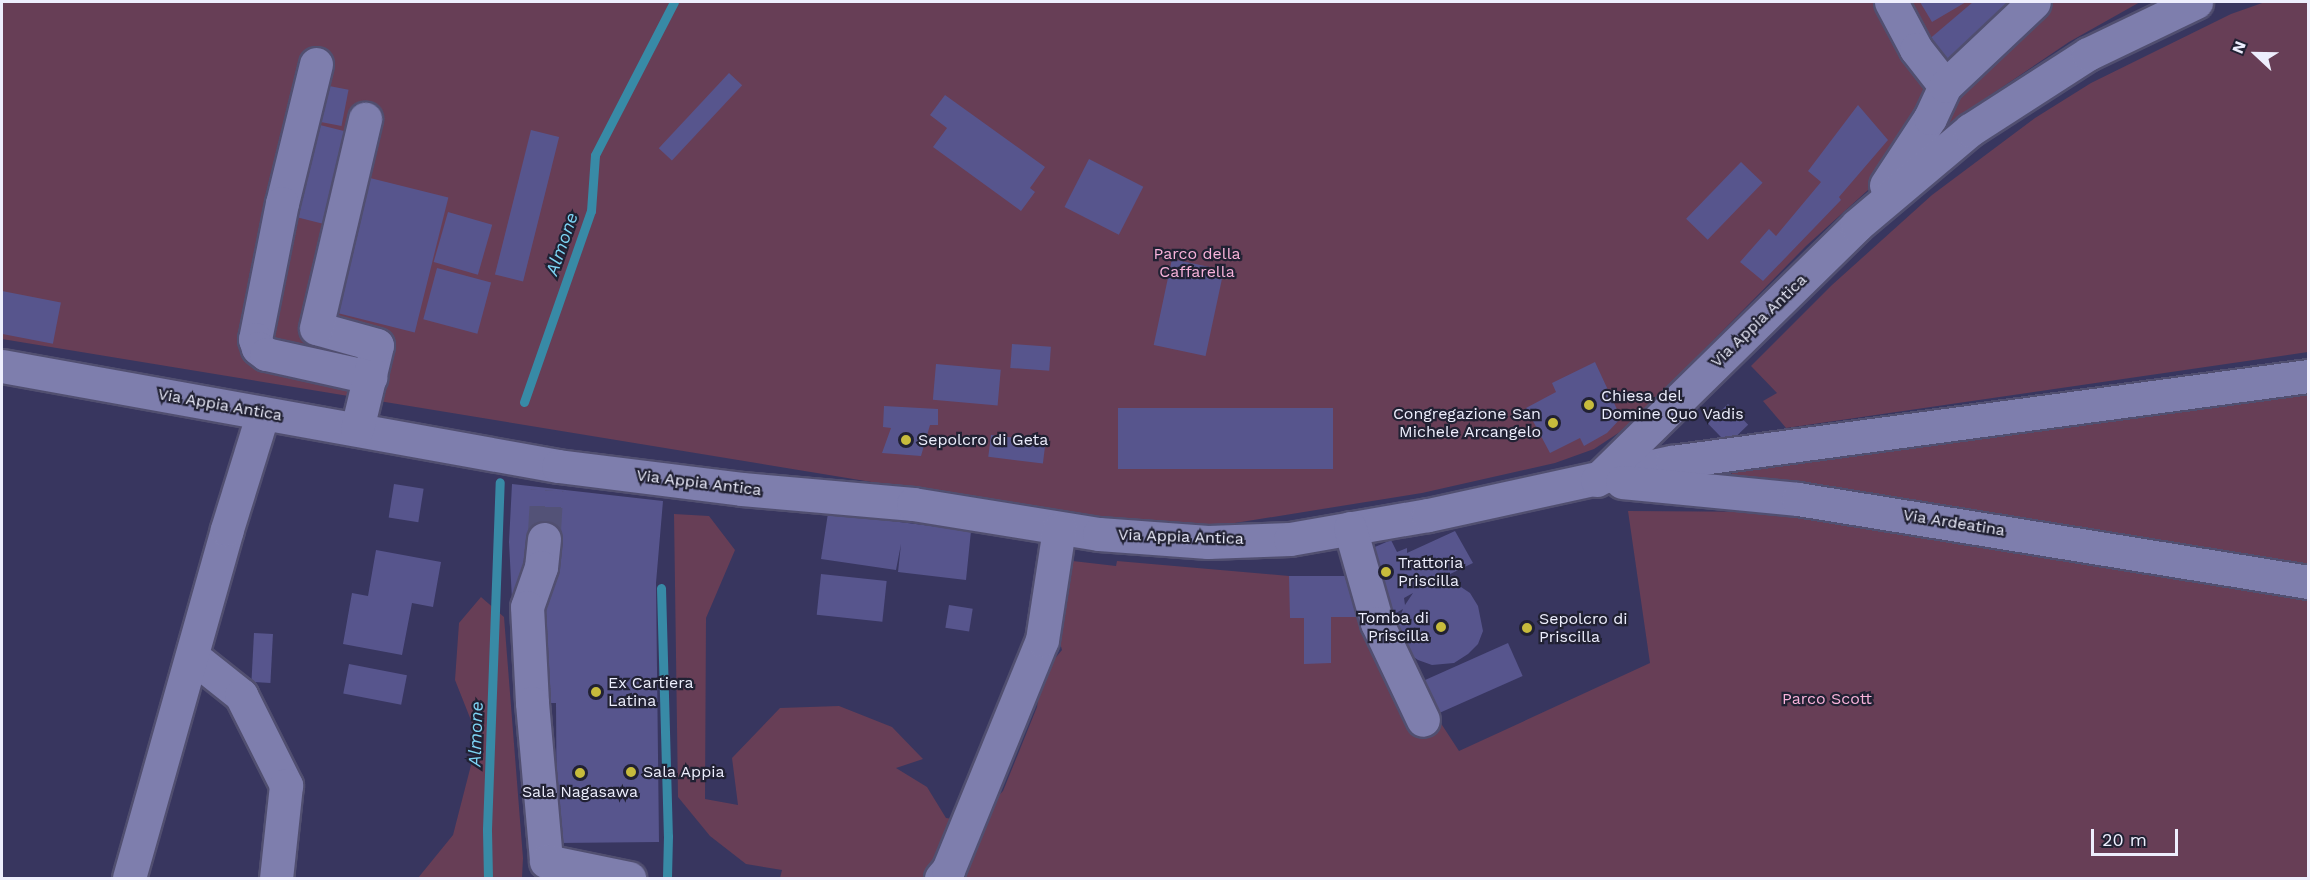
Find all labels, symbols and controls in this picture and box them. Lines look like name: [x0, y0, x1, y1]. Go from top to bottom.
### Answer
north arrow: [2226, 24, 2286, 84]
text: N: [2228, 38, 2250, 56]
water label: Almone: [541, 210, 583, 278]
park label: Parco della Caffarella: [1153, 244, 1241, 282]
street label: Via Appia Antica: [1706, 270, 1812, 372]
street label: Via Appia Antica: [155, 384, 285, 426]
place label: Chiesa del Domine Quo Vadis: [1601, 386, 1744, 424]
marker: Chiesa del Domine Quo Vadis: [1582, 398, 1596, 412]
place label: Congregazione San Michele Arcangelo: [1393, 404, 1541, 442]
marker: Congregazione San Michele Arcangelo: [1546, 416, 1560, 430]
place label: Sepolcro di Geta: [918, 430, 1048, 450]
marker: Sepolcro di Geta: [899, 433, 913, 447]
street label: Via Appia Antica: [634, 466, 764, 500]
street label: Via Ardeatina: [1901, 505, 2007, 541]
street label: Via Appia Antica: [1117, 525, 1245, 549]
place label: Trattoria Priscilla: [1398, 553, 1463, 591]
marker: Trattoria Priscilla: [1379, 565, 1393, 579]
place label: Tomba di Priscilla: [1357, 608, 1429, 646]
place label: Sepolcro di Priscilla: [1539, 609, 1628, 647]
marker: Tomba di Priscilla: [1434, 620, 1448, 634]
marker: Sepolcro di Priscilla: [1520, 621, 1534, 635]
place label: Ex Cartiera Latina: [608, 673, 694, 711]
marker: Ex Cartiera Latina: [589, 685, 603, 699]
park label: Parco Scott: [1782, 689, 1872, 709]
water label: Almone: [464, 701, 488, 767]
place label: Sala Appia: [643, 762, 725, 782]
marker: Sala Appia: [624, 765, 638, 779]
marker: Sala Nagasawa: [573, 766, 587, 780]
place label: Sala Nagasawa: [522, 782, 638, 802]
scale bar: [2094, 817, 2181, 855]
text: 20 m: [2102, 829, 2147, 850]

